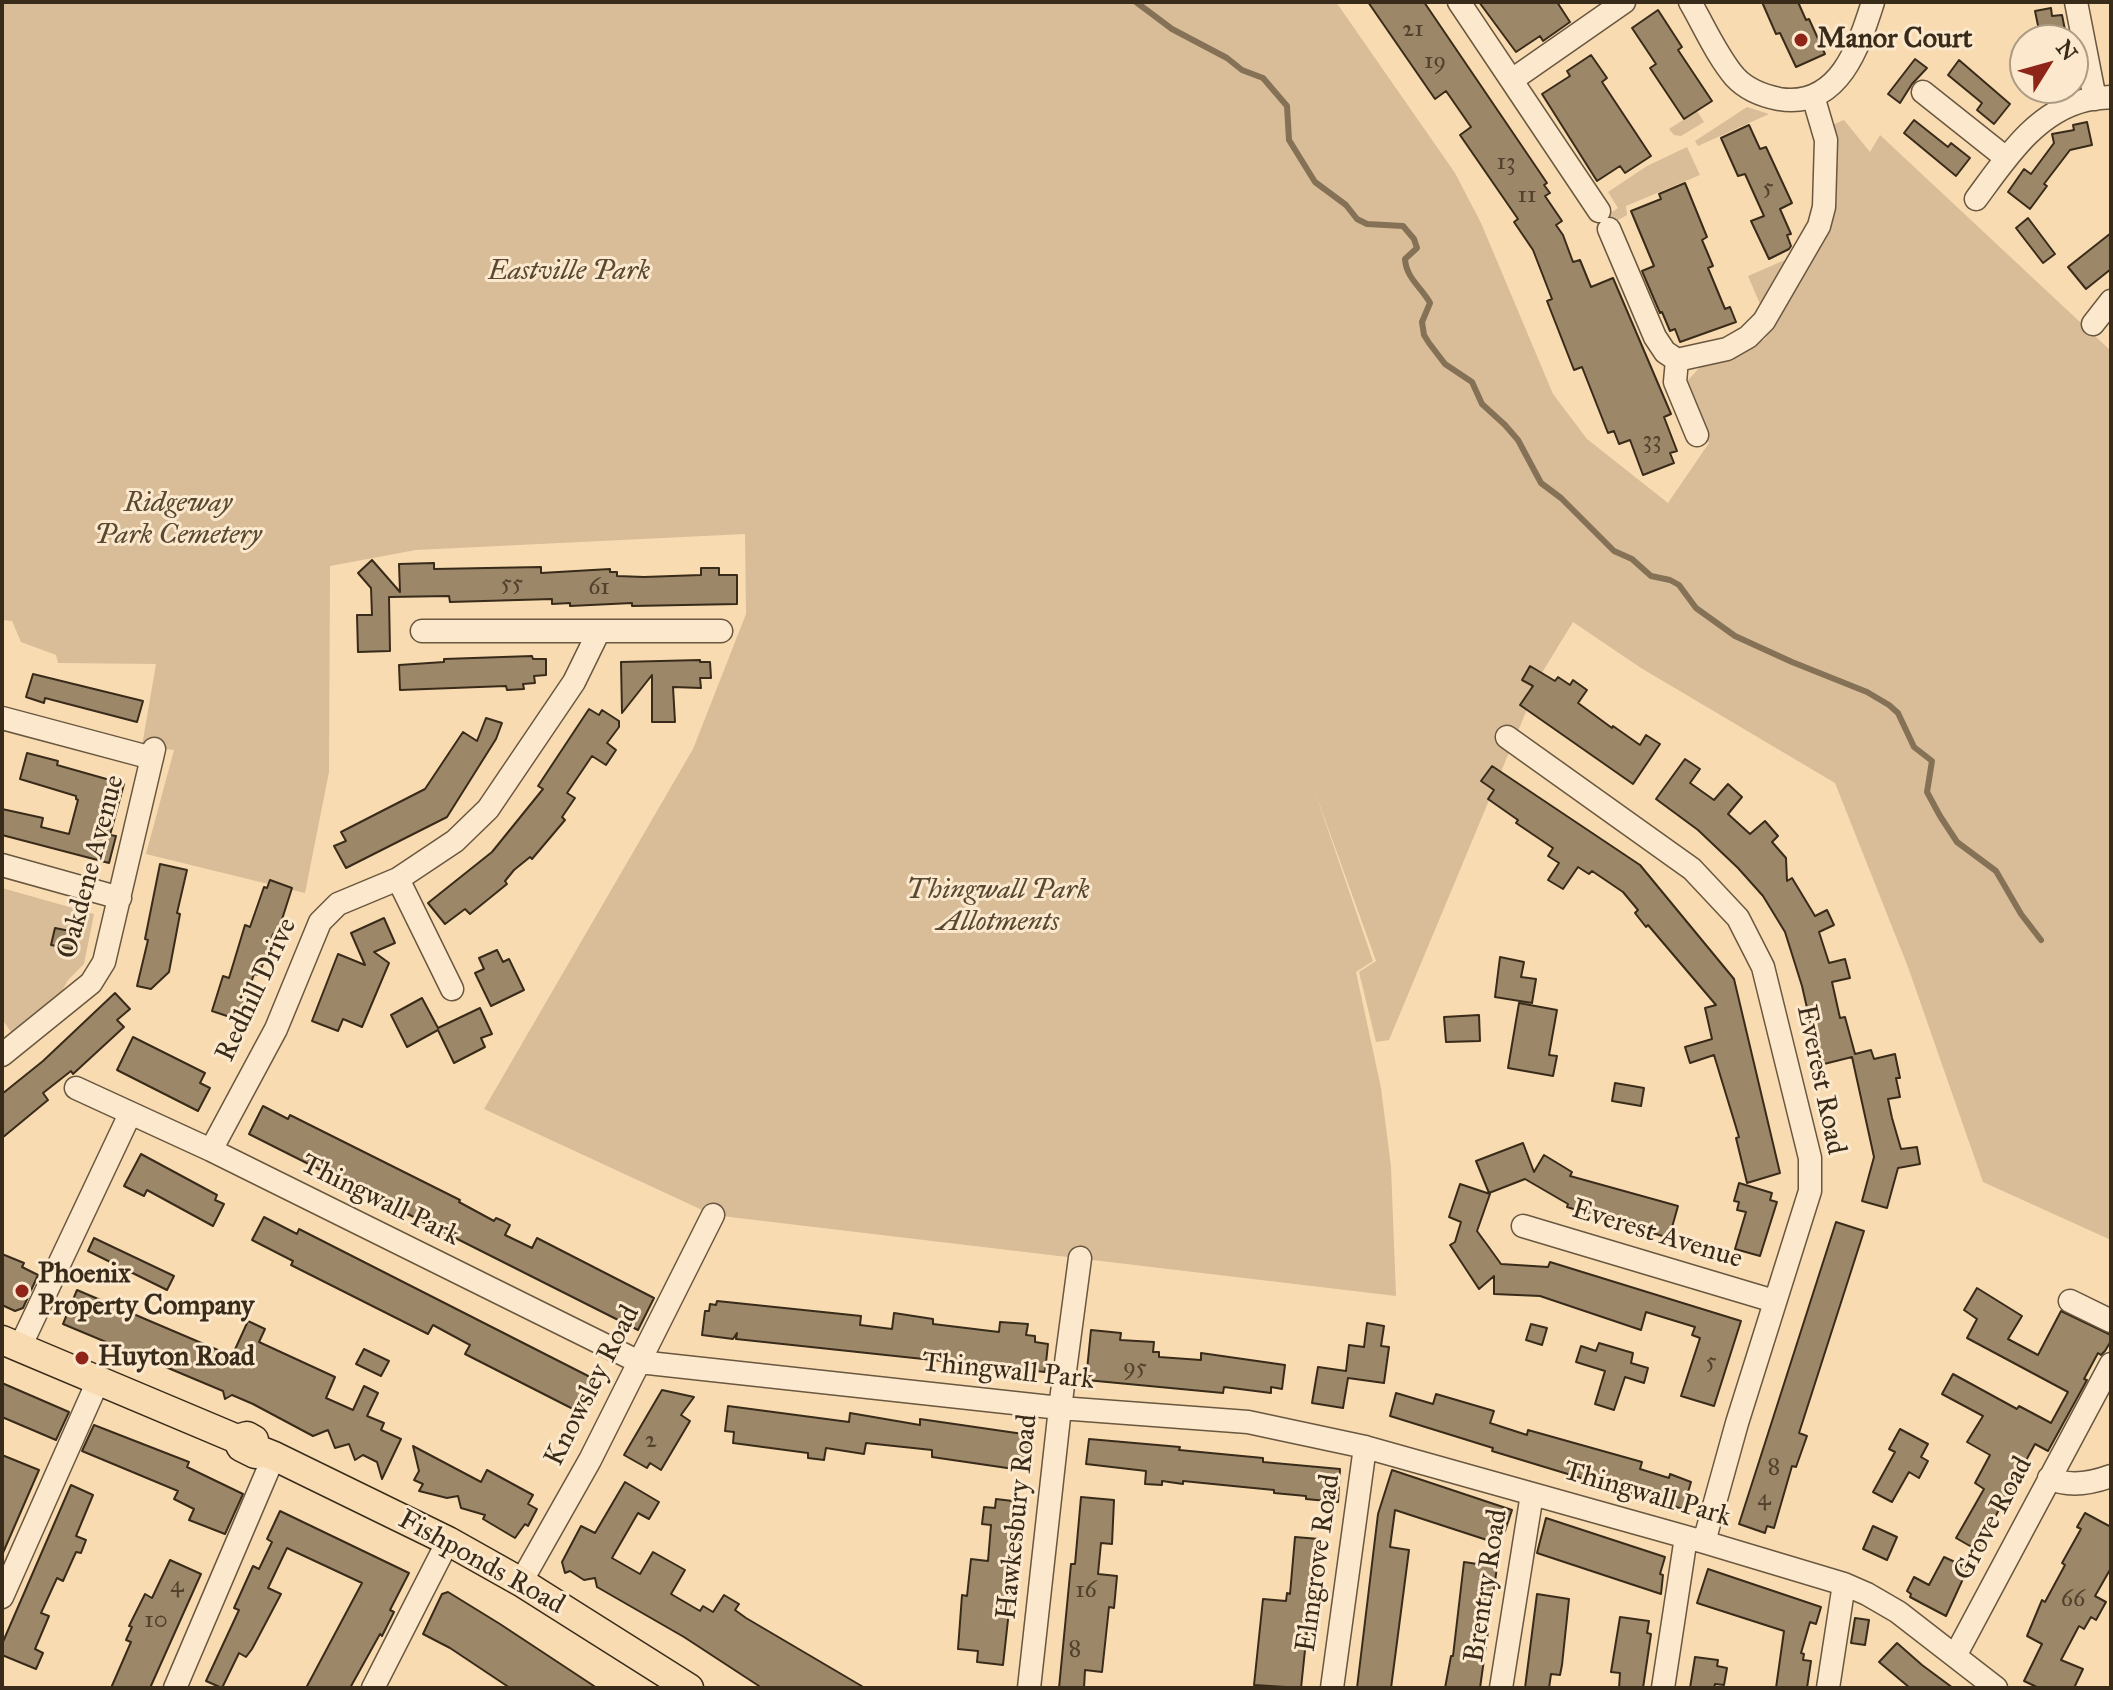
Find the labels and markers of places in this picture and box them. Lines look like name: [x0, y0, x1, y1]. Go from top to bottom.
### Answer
place label: Manor Court: [1817, 23, 1972, 57]
marker: Manor Court: [1792, 31, 1810, 49]
place label: Phoenix Property Company: [38, 1258, 254, 1324]
marker: Phoenix Property Company: [13, 1282, 31, 1300]
place label: Huyton Road: [98, 1341, 255, 1375]
marker: Huyton Road: [73, 1349, 91, 1367]

